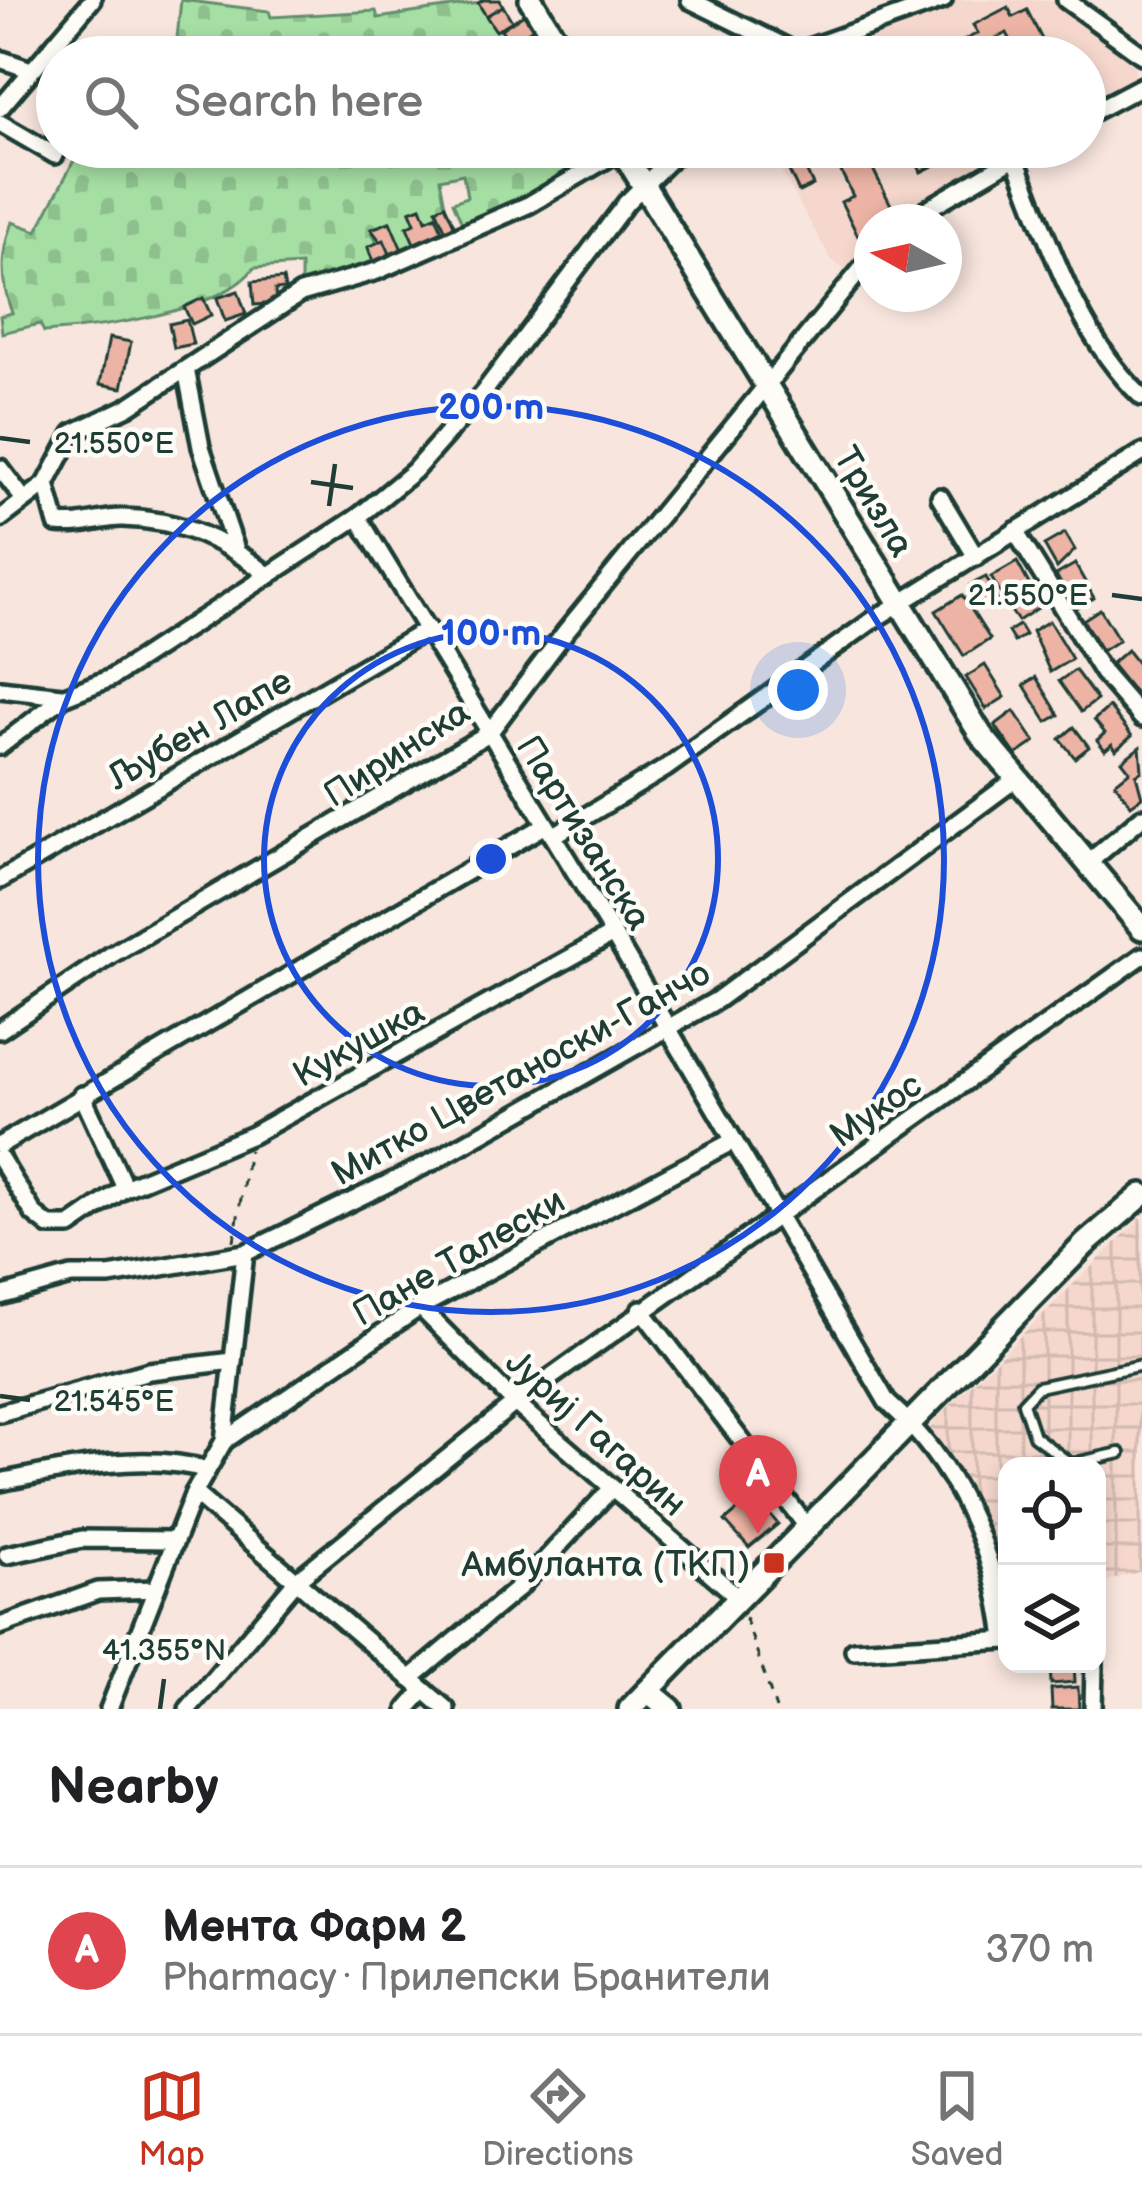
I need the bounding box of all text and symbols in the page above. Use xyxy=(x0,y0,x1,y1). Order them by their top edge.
search box xyxy=(36,36,1106,168)
icon: search xyxy=(78,69,144,135)
text: Search here xyxy=(174,75,423,130)
north arrow xyxy=(854,204,962,312)
text: 200 m xyxy=(438,387,544,430)
text: 21.550°E xyxy=(54,426,174,462)
street label: Тризла xyxy=(823,440,922,565)
text: 21.550°E xyxy=(968,578,1088,614)
text: 100 m xyxy=(441,613,541,656)
street label: Љубен Лапе xyxy=(100,660,300,801)
your location xyxy=(768,660,828,720)
street label: Пиринска xyxy=(316,691,478,817)
street label: Партизанска xyxy=(506,728,660,938)
centre of rings xyxy=(470,838,512,880)
street label: Митко Цветаноски-Ганчо xyxy=(325,952,718,1196)
street label: Кукушка xyxy=(286,991,432,1098)
street label: Мукос xyxy=(822,1064,931,1158)
street label: Пане Талески xyxy=(345,1180,573,1336)
street label: Јуриј Гагарин xyxy=(496,1341,695,1526)
text: 21.545°E xyxy=(54,1384,174,1420)
pin: A xyxy=(719,1435,797,1534)
map controls xyxy=(998,1457,1106,1673)
button: locate xyxy=(998,1457,1106,1565)
place label: Амбуланта (ТКП) xyxy=(461,1544,750,1587)
marker: Амбуланта (ТКП) xyxy=(761,1550,787,1576)
button: layers xyxy=(998,1565,1106,1673)
text: 41.355°N xyxy=(102,1633,226,1669)
text: Nearby xyxy=(48,1757,219,1818)
text: Мента Фарм 2 xyxy=(162,1900,466,1955)
text: A xyxy=(75,1927,99,1974)
text: 370 m xyxy=(985,1927,1094,1974)
text: Pharmacy · Прилепски Бранители xyxy=(162,1955,771,2002)
tab: Map xyxy=(139,2063,205,2175)
tab: Directions xyxy=(482,2063,634,2175)
tab: Saved xyxy=(911,2063,1003,2175)

